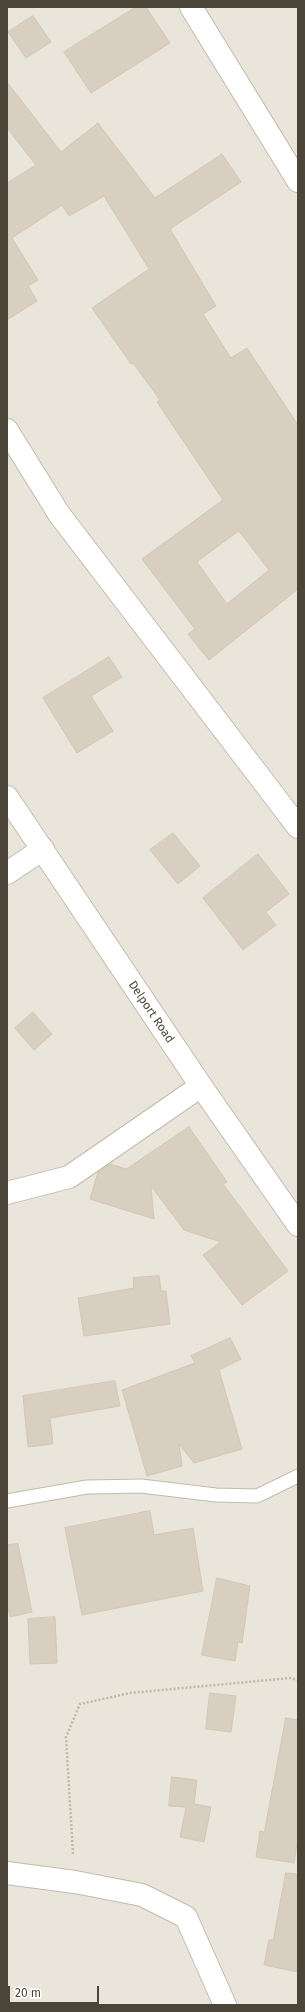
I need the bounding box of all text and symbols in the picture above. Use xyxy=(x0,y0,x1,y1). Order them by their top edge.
street label: Delport Road xyxy=(125,978,177,1046)
scale bar xyxy=(10,1978,101,2004)
text: 20 m xyxy=(15,1986,41,2000)

